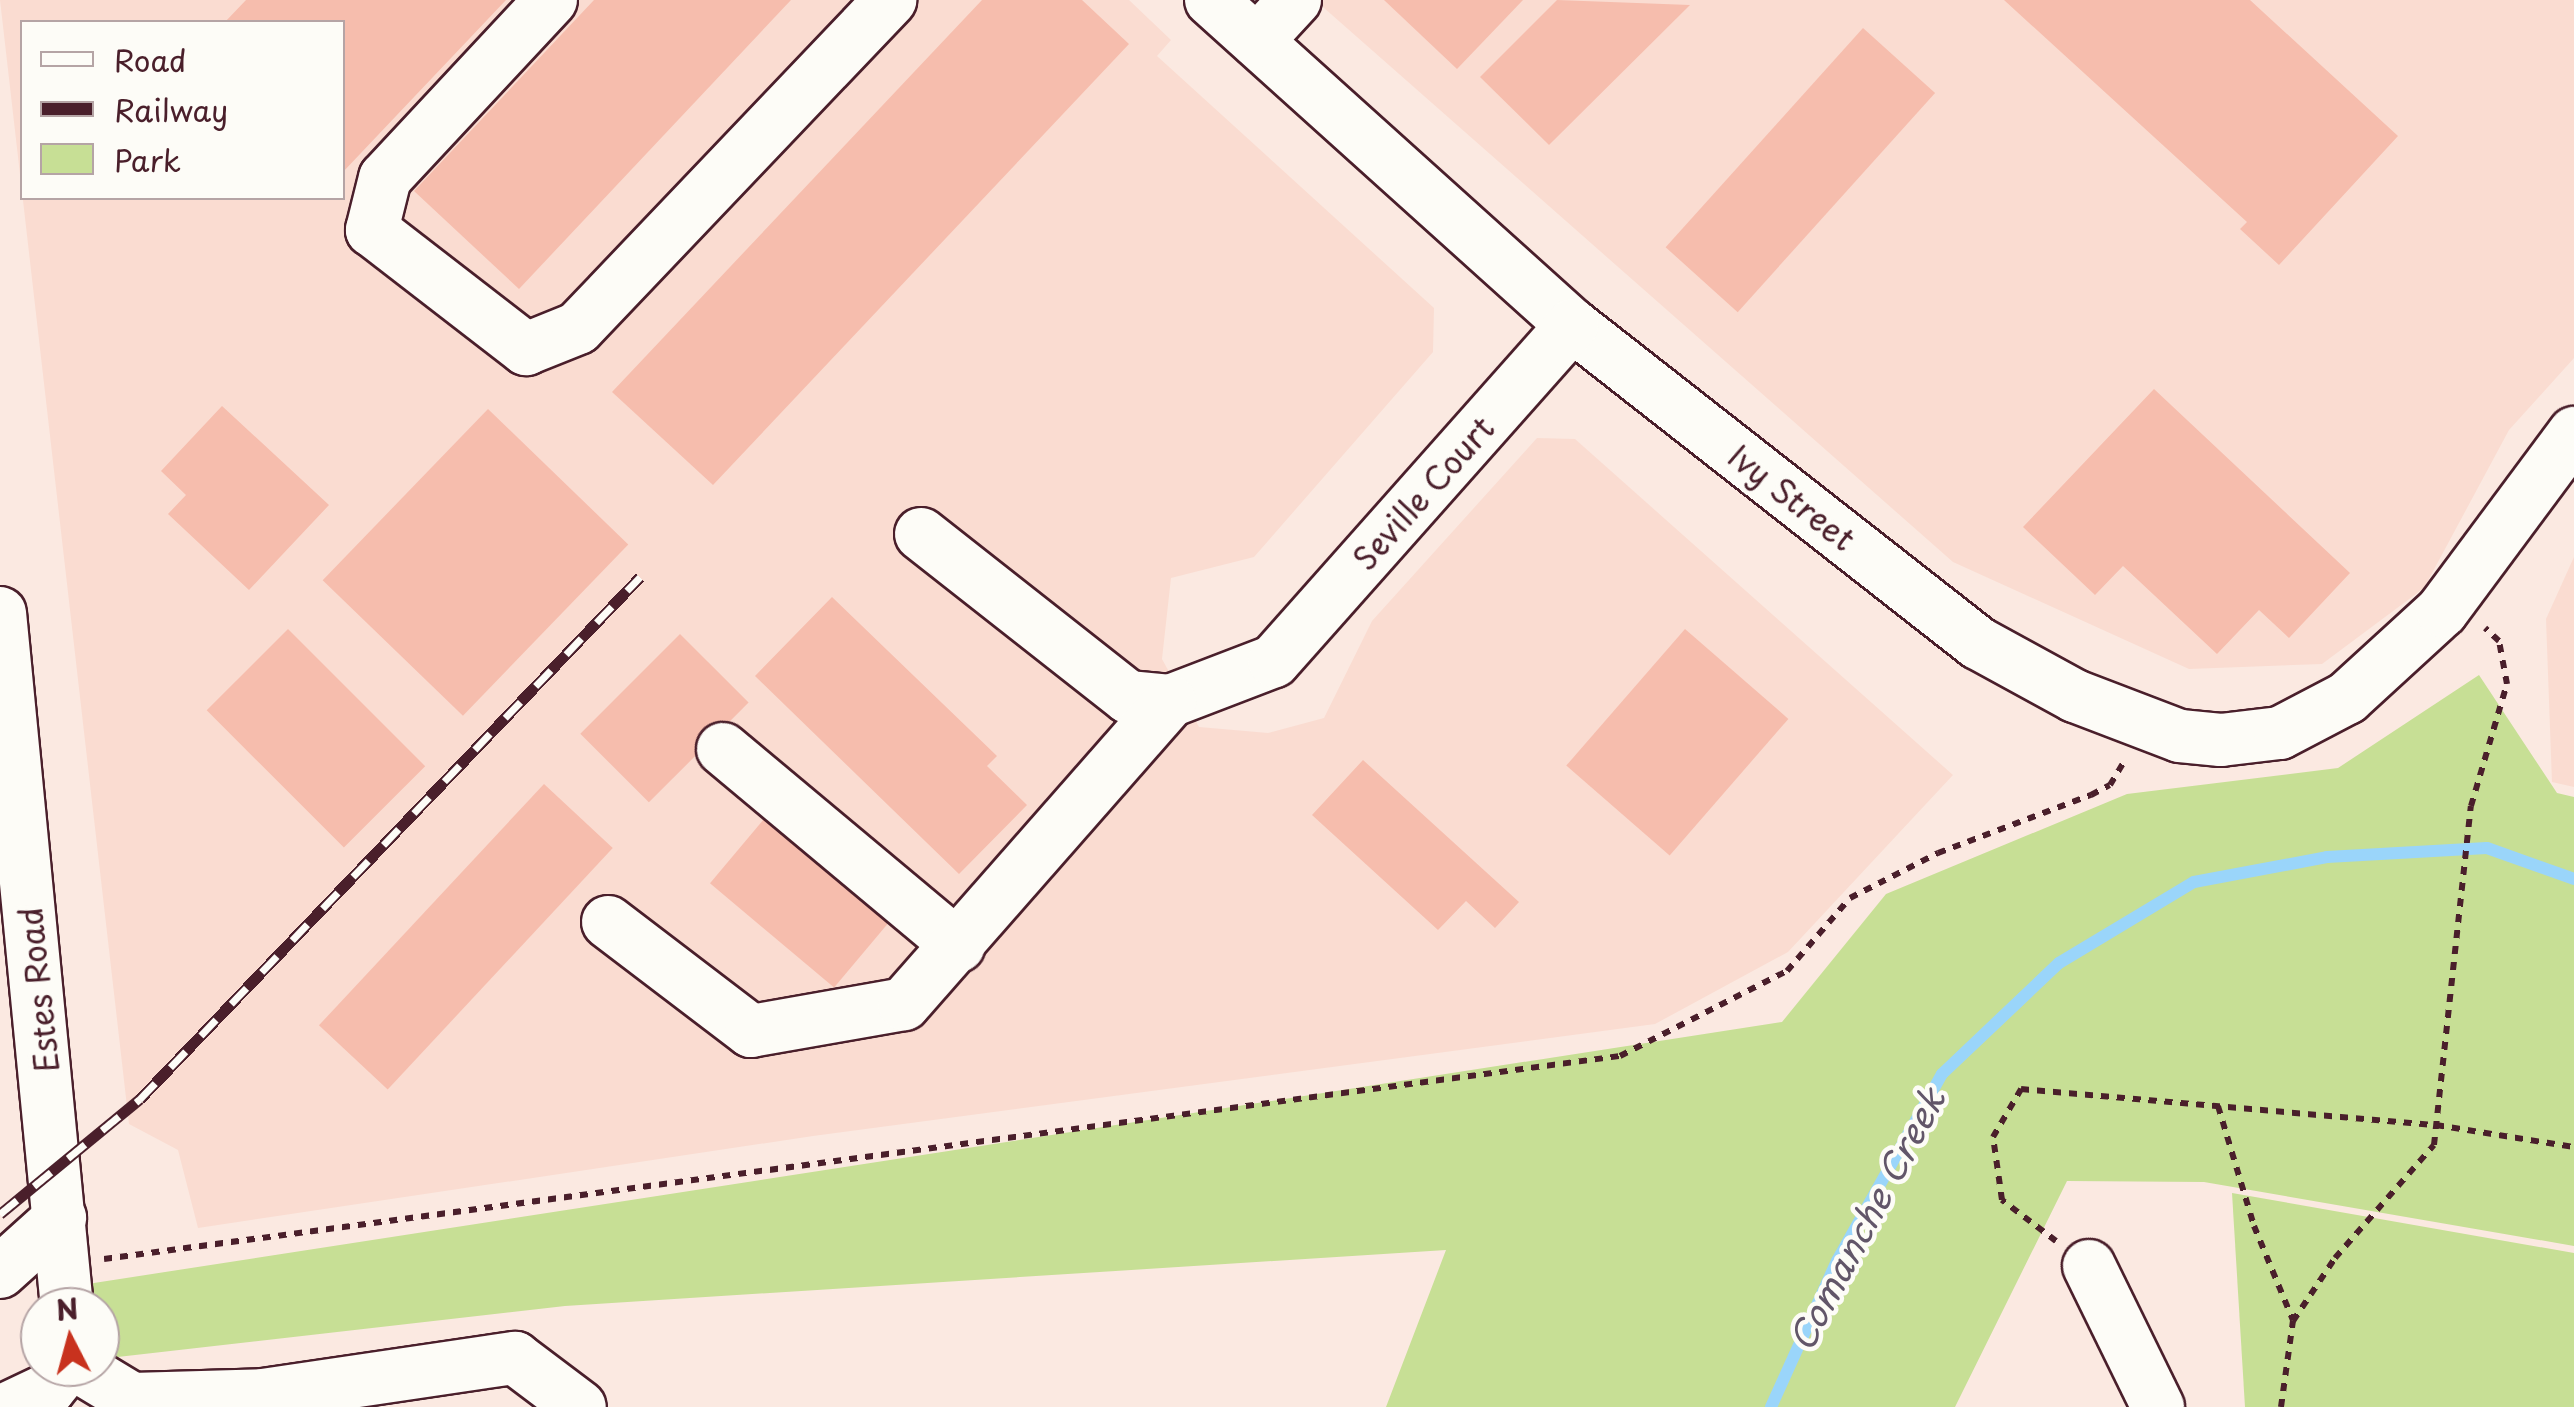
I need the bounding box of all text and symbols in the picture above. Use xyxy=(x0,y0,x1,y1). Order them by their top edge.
legend xyxy=(20,20,345,200)
text: Road xyxy=(114,37,187,82)
text: Railway xyxy=(114,87,228,132)
text: Park xyxy=(114,137,181,182)
street label: Seville Court xyxy=(1344,408,1502,578)
street label: Ivy Street xyxy=(1721,436,1863,558)
street label: Estes Road xyxy=(10,905,66,1075)
water label: Comanche Creek xyxy=(1779,1081,1953,1357)
text: N xyxy=(54,1286,80,1331)
north arrow xyxy=(20,1287,120,1387)

